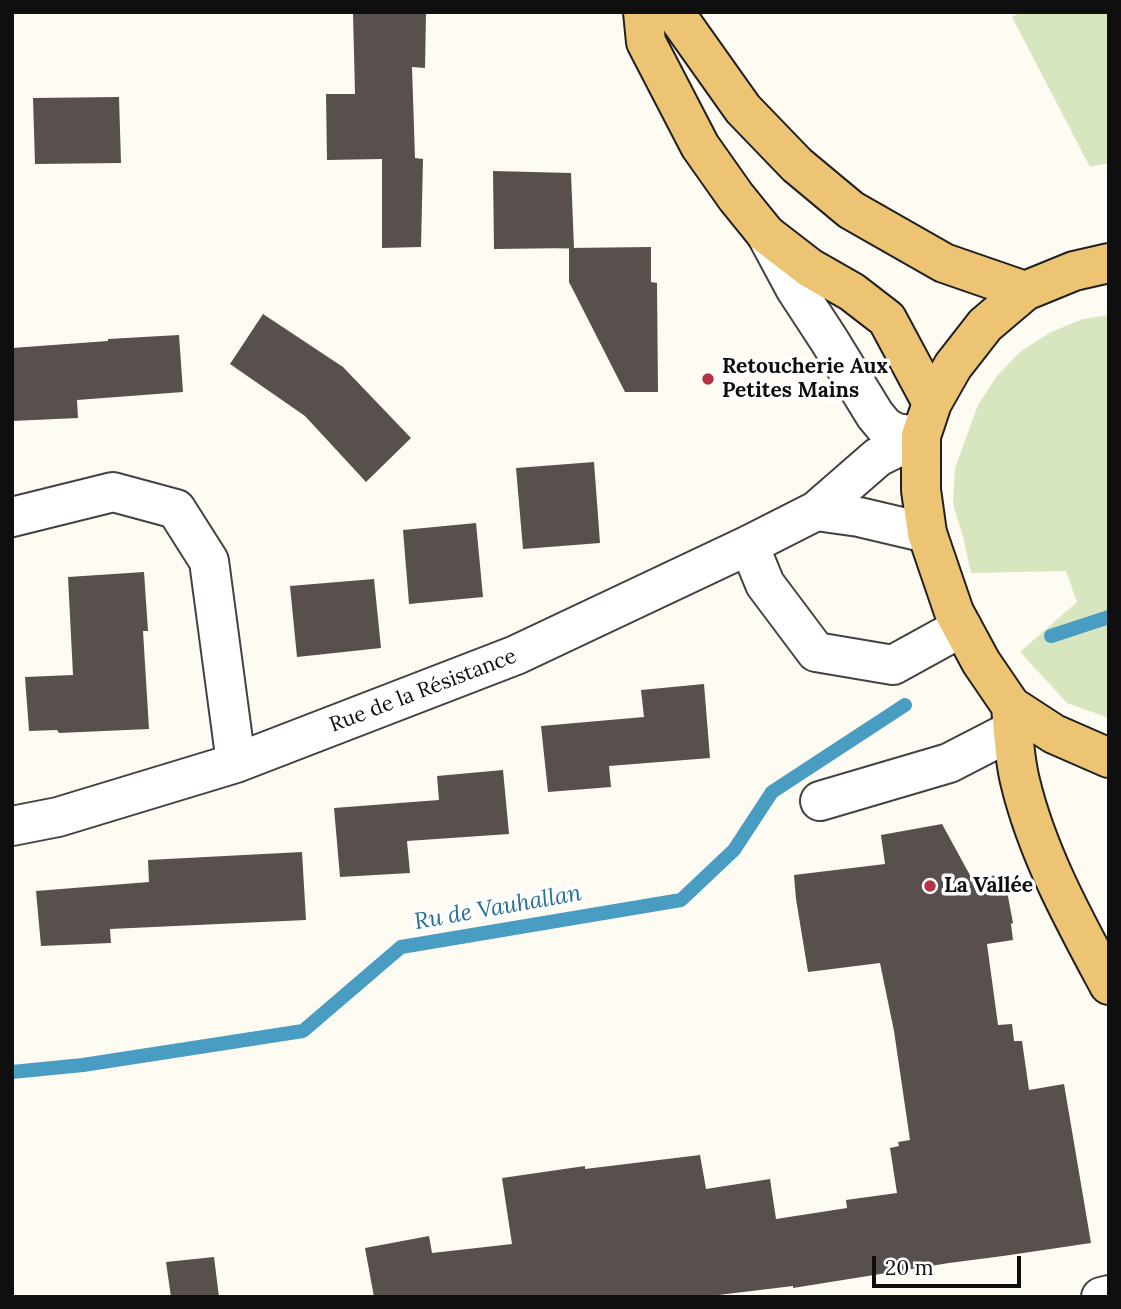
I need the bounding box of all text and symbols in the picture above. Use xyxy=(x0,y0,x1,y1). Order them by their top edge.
place label: Retoucherie Aux Petites Mains xyxy=(722,354,888,404)
marker: Retoucherie Aux Petites Mains xyxy=(700,371,716,387)
street label: Rue de la Résistance xyxy=(326,644,520,738)
place label: La Vallée xyxy=(944,873,1033,899)
marker: La Vallée xyxy=(922,878,938,894)
water label: Ru de Vauhallan xyxy=(412,880,584,936)
scale bar xyxy=(876,1242,1025,1286)
text: 20 m xyxy=(885,1254,934,1281)

